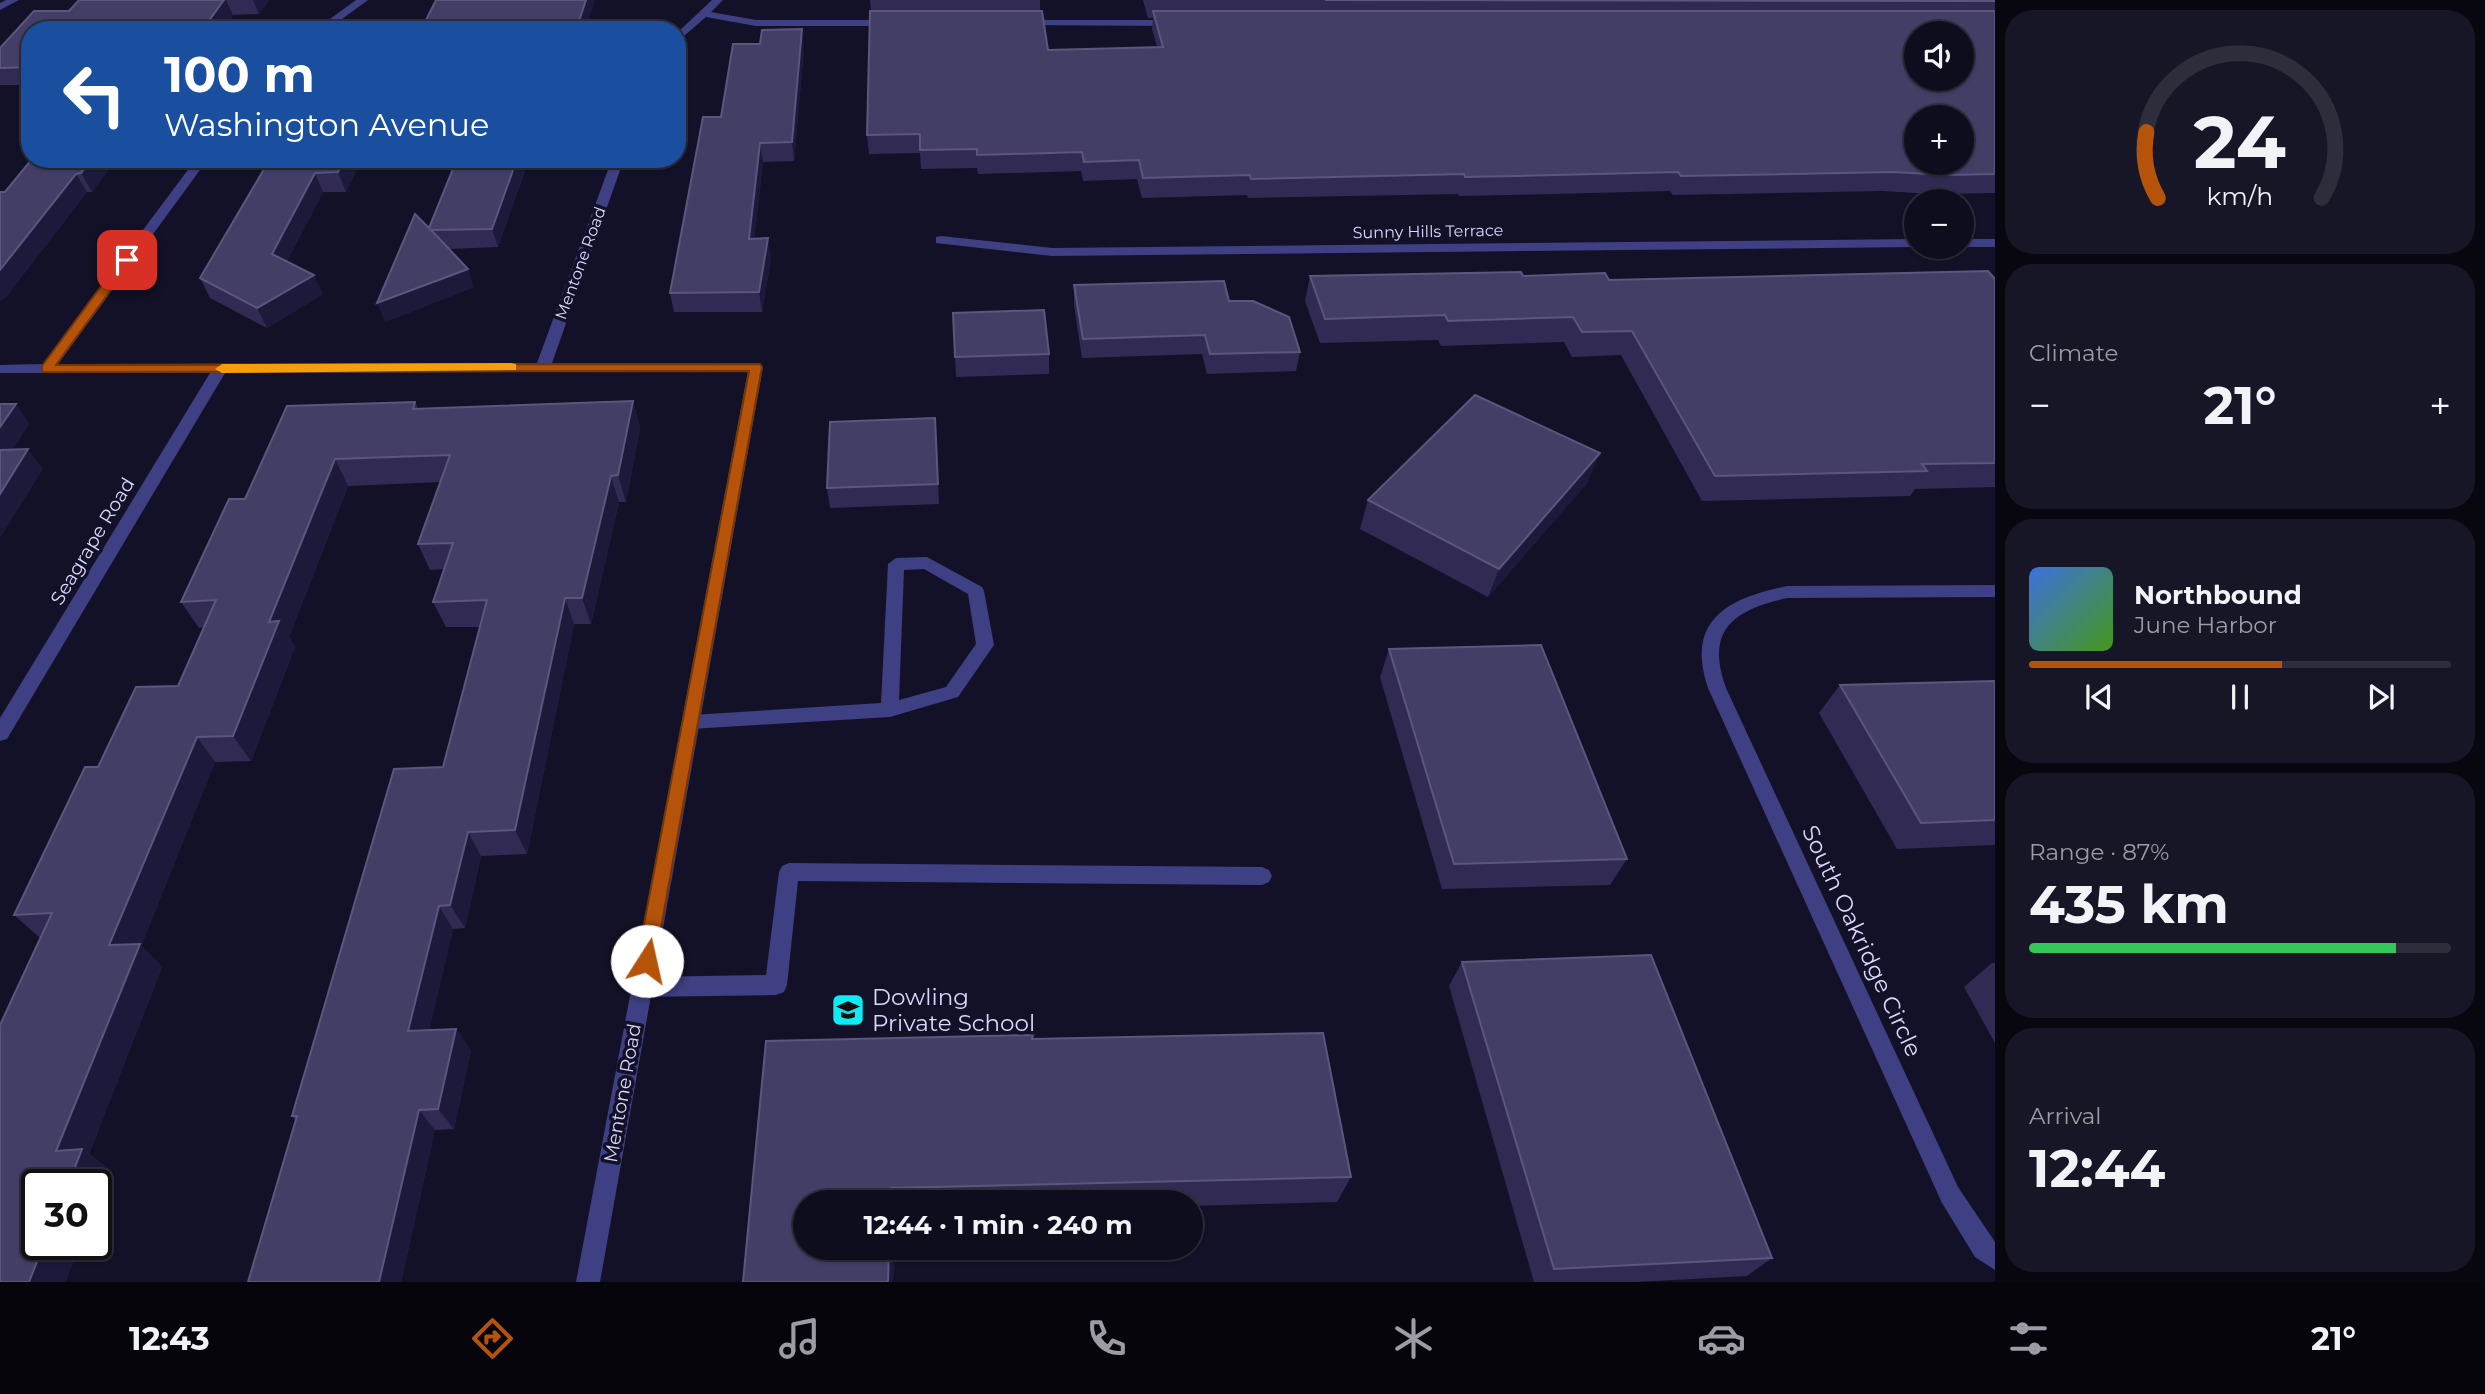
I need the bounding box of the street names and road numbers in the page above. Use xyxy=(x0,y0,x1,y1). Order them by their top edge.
street label: Mentone Road xyxy=(551,204,610,322)
street label: Sunny Hills Terrace xyxy=(1353,221,1504,242)
street label: Seagrape Road xyxy=(45,474,139,609)
street label: South Oakridge Circle xyxy=(1796,821,1928,1061)
street label: Mentone Road xyxy=(599,1022,646,1164)

